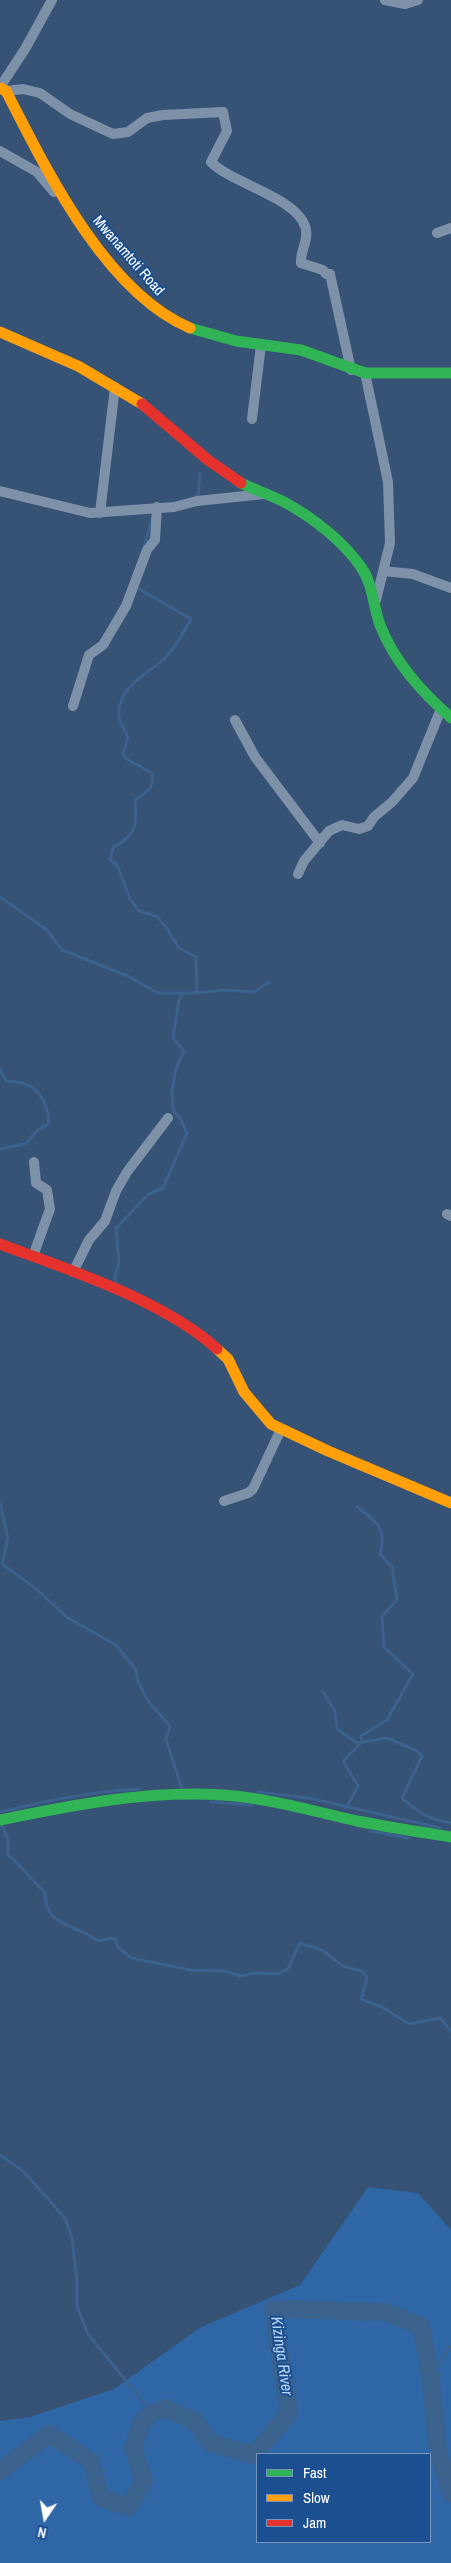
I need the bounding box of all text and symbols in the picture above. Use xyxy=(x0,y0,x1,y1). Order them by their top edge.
street label: Mwanamtoti Road xyxy=(88,212,168,300)
water label: Kizinga River xyxy=(266,2315,296,2397)
legend xyxy=(256,2453,431,2543)
text: Fast xyxy=(303,2462,326,2483)
text: Slow xyxy=(303,2487,330,2508)
north arrow xyxy=(20,2493,70,2543)
text: Jam xyxy=(303,2512,326,2533)
text: N xyxy=(36,2523,48,2542)

